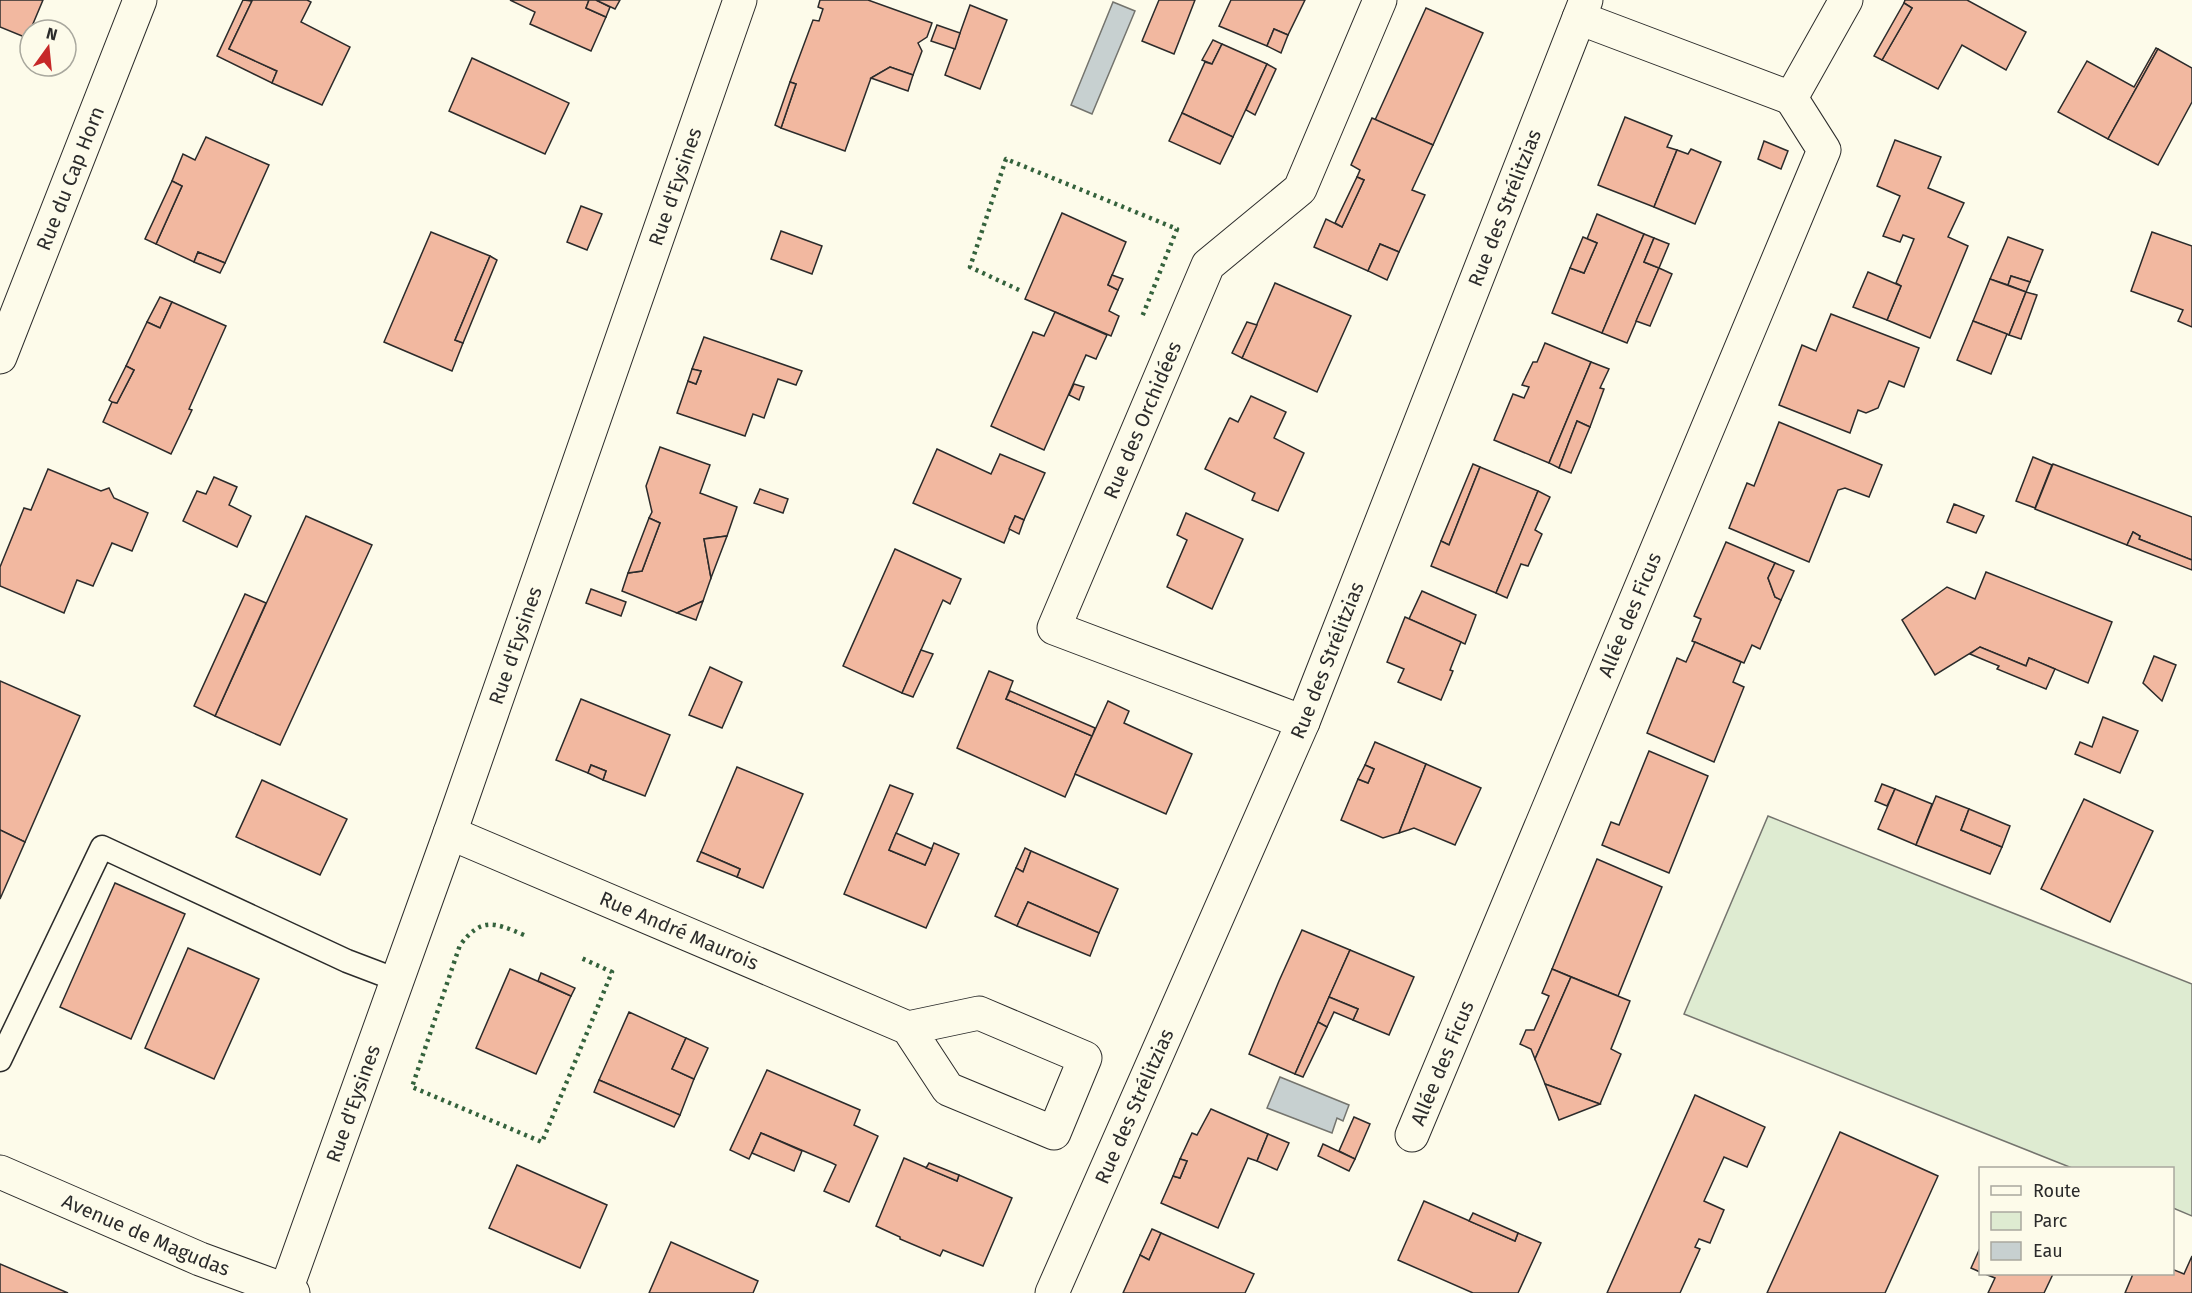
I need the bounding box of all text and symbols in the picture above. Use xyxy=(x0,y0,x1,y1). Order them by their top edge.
north arrow xyxy=(18,18,78,78)
text: N xyxy=(44,23,59,45)
street label: Rue du Cap Horn xyxy=(31,103,109,254)
street label: Rue d'Eysines xyxy=(643,124,707,249)
street label: Rue des Strélitzias xyxy=(1463,126,1546,290)
street label: Rue des Orchidées xyxy=(1098,338,1186,502)
street label: Allée des Ficus xyxy=(1593,549,1666,681)
street label: Rue des Strélitzias xyxy=(1285,578,1369,743)
street label: Rue d'Eysines xyxy=(484,583,547,708)
street label: Rue André Maurois xyxy=(596,886,762,975)
street label: Allée des Ficus xyxy=(1405,997,1479,1129)
street label: Rue des Strélitzias xyxy=(1090,1025,1179,1187)
street label: Rue d'Eysines xyxy=(321,1042,385,1166)
legend xyxy=(1979,1167,2174,1275)
text: Route xyxy=(2033,1180,2081,1202)
street label: Avenue de Magudas xyxy=(58,1189,233,1281)
text: Parc xyxy=(2033,1210,2068,1232)
text: Eau xyxy=(2033,1240,2063,1262)

